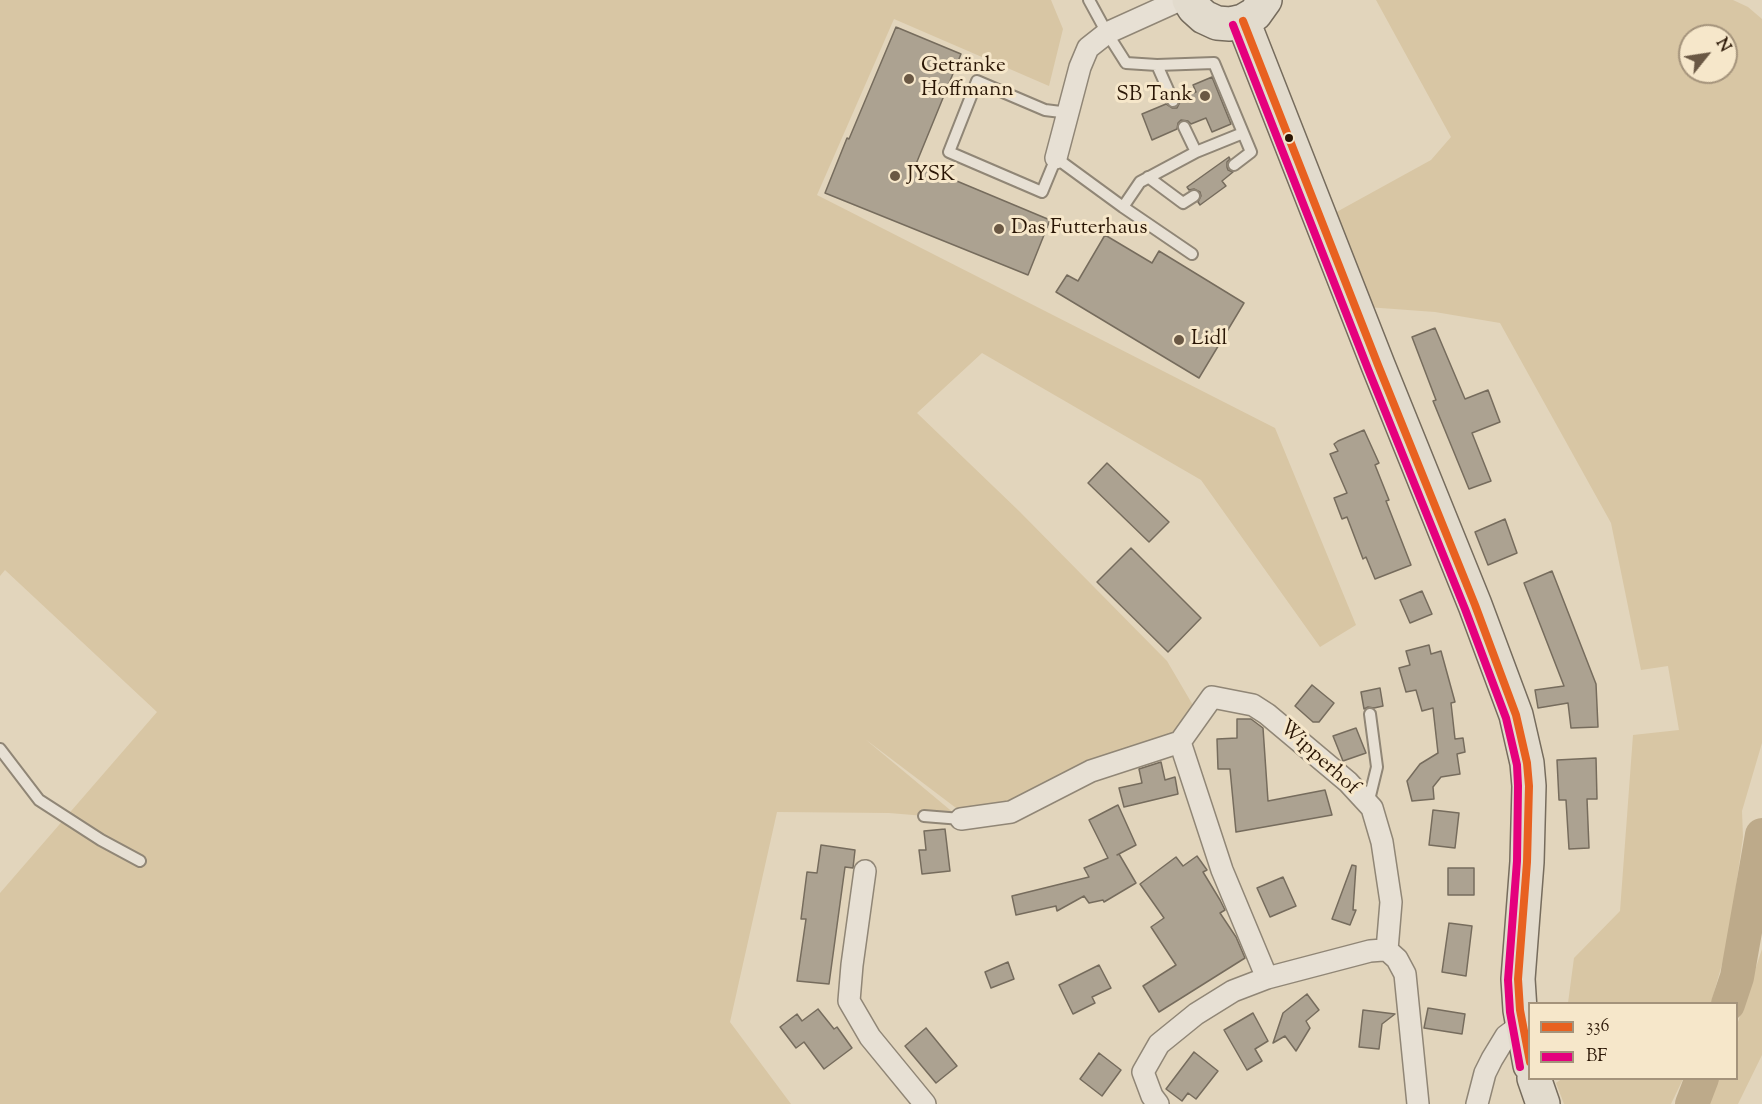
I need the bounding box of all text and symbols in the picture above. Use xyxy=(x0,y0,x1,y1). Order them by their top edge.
north arrow xyxy=(1678,24,1738,84)
text: N xyxy=(1709,34,1735,57)
place label: Getränke Hoffmann xyxy=(921,54,1014,104)
marker: Getränke Hoffmann xyxy=(902,72,916,86)
place label: SB Tank xyxy=(1116,83,1193,109)
marker: SB Tank xyxy=(1198,89,1212,103)
unlabelled marker xyxy=(1283,132,1295,144)
place label: JYSK xyxy=(907,163,955,189)
marker: JYSK xyxy=(888,169,902,183)
place label: Das Futterhaus xyxy=(1011,216,1147,242)
marker: Das Futterhaus xyxy=(992,222,1006,236)
place label: Lidl xyxy=(1191,327,1227,353)
marker: Lidl xyxy=(1172,333,1186,347)
street label: Wipperhof xyxy=(1273,716,1363,802)
legend xyxy=(1528,1002,1738,1080)
text: 336 xyxy=(1586,1014,1609,1040)
text: BF xyxy=(1586,1044,1607,1070)

